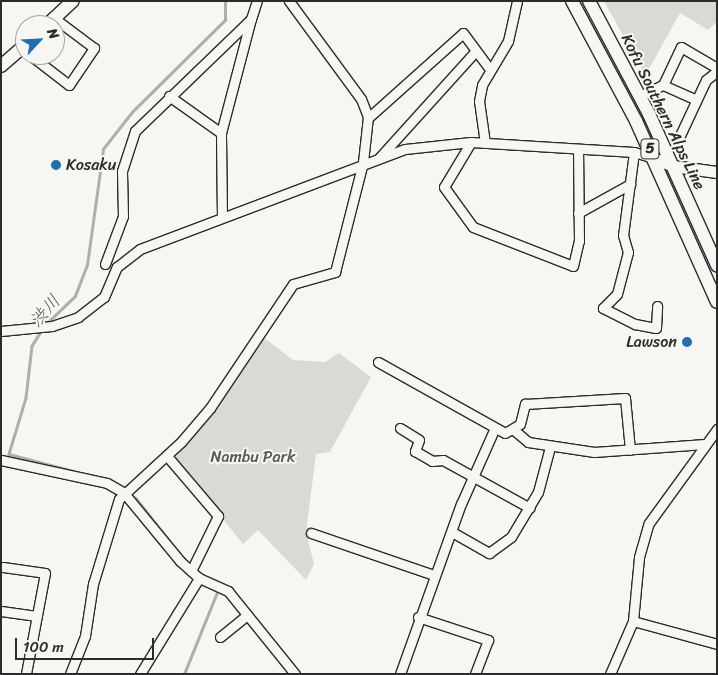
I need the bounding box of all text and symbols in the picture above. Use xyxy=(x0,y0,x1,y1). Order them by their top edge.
north arrow xyxy=(15,15,65,65)
text: N xyxy=(40,24,67,44)
street label: Kofu Southern Alps Line xyxy=(617,32,709,192)
road number: 5 xyxy=(640,136,660,162)
place label: Kosaku xyxy=(66,155,116,175)
marker: Kosaku xyxy=(50,159,62,171)
water label: 渋川 xyxy=(25,290,65,332)
place label: Lawson xyxy=(626,332,677,352)
marker: Lawson xyxy=(681,336,693,348)
park label: Nambu Park xyxy=(210,447,296,467)
scale bar xyxy=(18,628,156,660)
text: 100 m xyxy=(23,634,64,660)

